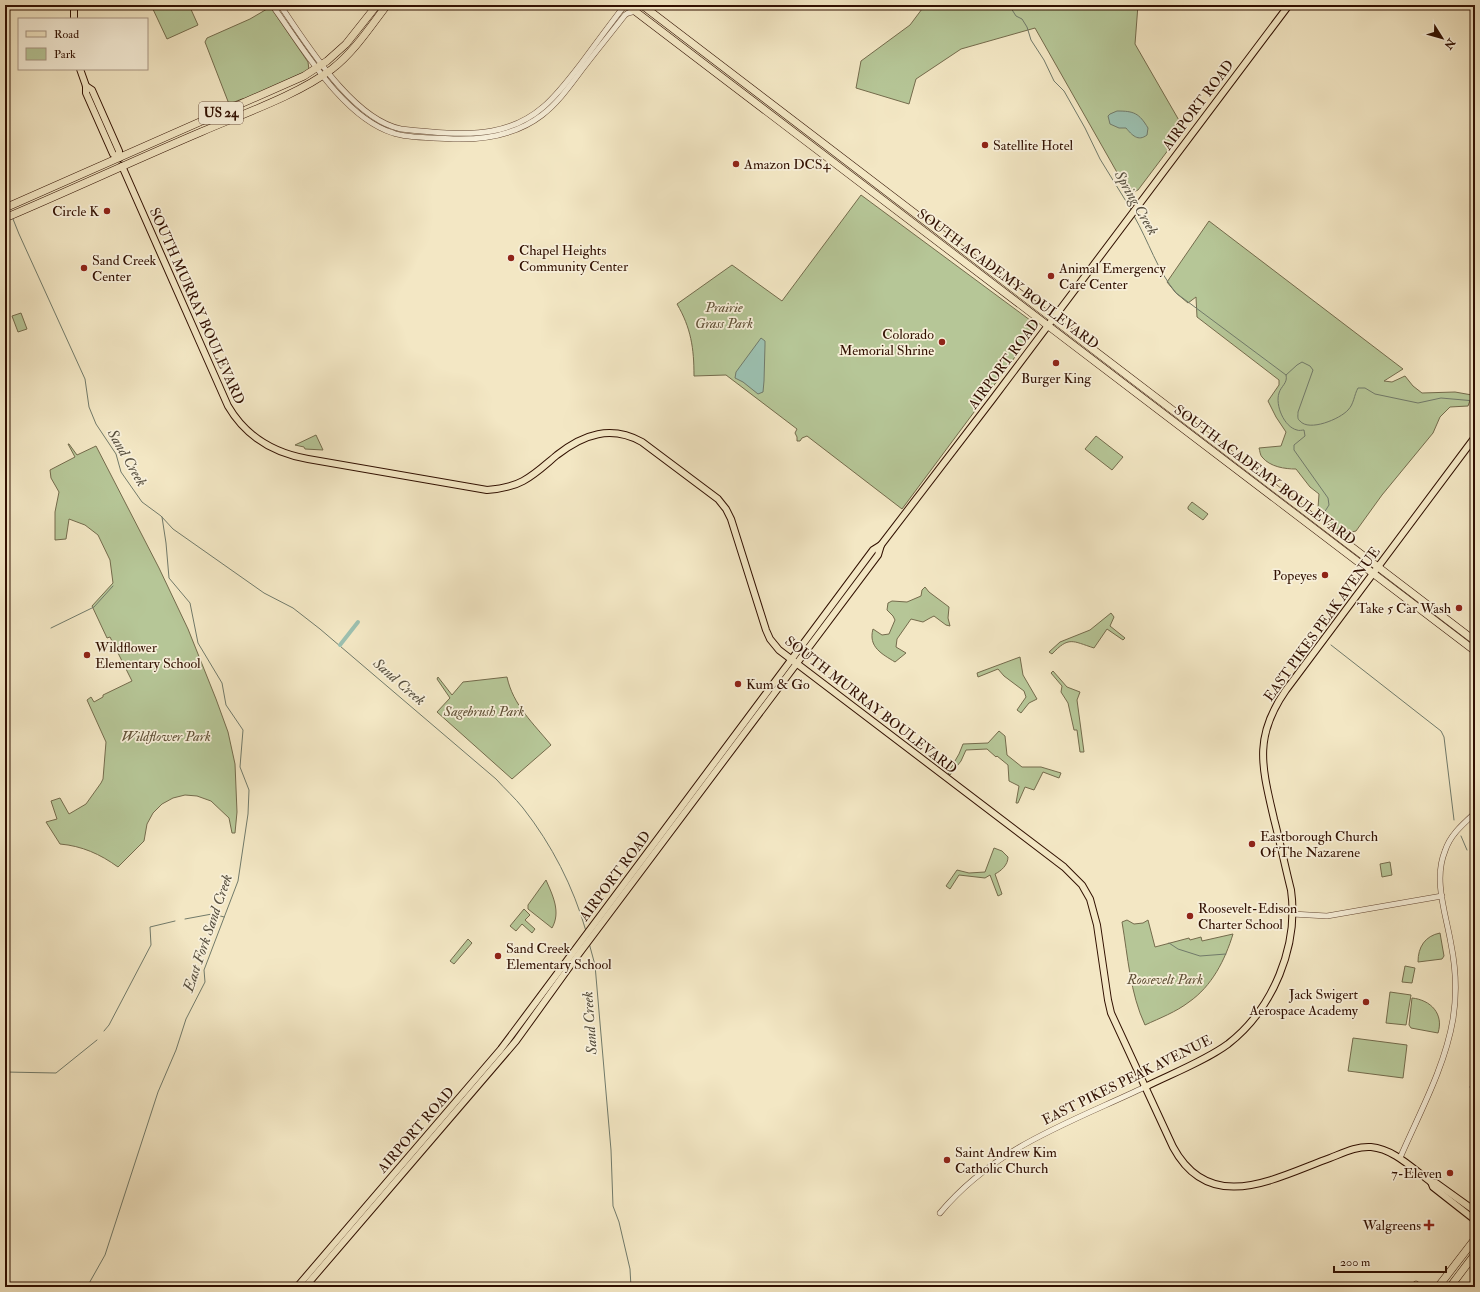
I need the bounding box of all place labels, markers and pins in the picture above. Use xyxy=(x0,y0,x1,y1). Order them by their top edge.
place label: Satellite Hotel xyxy=(993,137,1074,154)
marker: Satellite Hotel xyxy=(980,140,990,150)
place label: Amazon DCS4 xyxy=(743,156,832,173)
marker: Amazon DCS4 xyxy=(731,159,741,169)
place label: Circle K xyxy=(52,203,99,220)
marker: Circle K xyxy=(102,206,112,216)
place label: Chapel Heights Community Center xyxy=(519,242,629,276)
place label: Sand Creek Center xyxy=(92,252,157,285)
marker: Chapel Heights Community Center xyxy=(506,253,516,263)
place label: Animal Emergency Care Center xyxy=(1058,260,1166,293)
marker: Sand Creek Center xyxy=(79,263,89,273)
marker: Animal Emergency Care Center xyxy=(1046,271,1056,281)
place label: Colorado Memorial Shrine xyxy=(839,326,934,359)
marker: Colorado Memorial Shrine xyxy=(937,337,947,347)
marker: Burger King xyxy=(1051,358,1061,368)
place label: Burger King xyxy=(1021,370,1092,387)
place label: Popeyes xyxy=(1273,567,1317,585)
marker: Popeyes xyxy=(1320,570,1330,580)
place label: Take 5 Car Wash xyxy=(1357,600,1452,617)
marker: Take 5 Car Wash xyxy=(1454,603,1464,613)
place label: Wildflower Elementary School xyxy=(94,639,201,673)
marker: Wildflower Elementary School xyxy=(82,650,92,660)
place label: Kum & Go xyxy=(746,676,810,693)
marker: Kum & Go xyxy=(733,679,743,689)
place label: Eastborough Church Of The Nazarene xyxy=(1260,828,1379,861)
marker: Eastborough Church Of The Nazarene xyxy=(1247,839,1257,849)
place label: Roosevelt-Edison Charter School xyxy=(1198,900,1297,933)
marker: Roosevelt-Edison Charter School xyxy=(1185,911,1195,921)
place label: Sand Creek Elementary School xyxy=(506,940,612,974)
marker: Sand Creek Elementary School xyxy=(493,951,503,961)
place label: Jack Swigert Aerospace Academy xyxy=(1248,986,1359,1020)
marker: Jack Swigert Aerospace Academy xyxy=(1361,997,1371,1007)
place label: Saint Andrew Kim Catholic Church xyxy=(955,1144,1057,1177)
marker: Saint Andrew Kim Catholic Church xyxy=(942,1155,952,1165)
place label: 7-Eleven xyxy=(1391,1165,1442,1182)
marker: 7-Eleven xyxy=(1445,1168,1455,1178)
place label: Walgreens xyxy=(1362,1217,1421,1234)
marker: Walgreens xyxy=(1424,1220,1434,1230)

